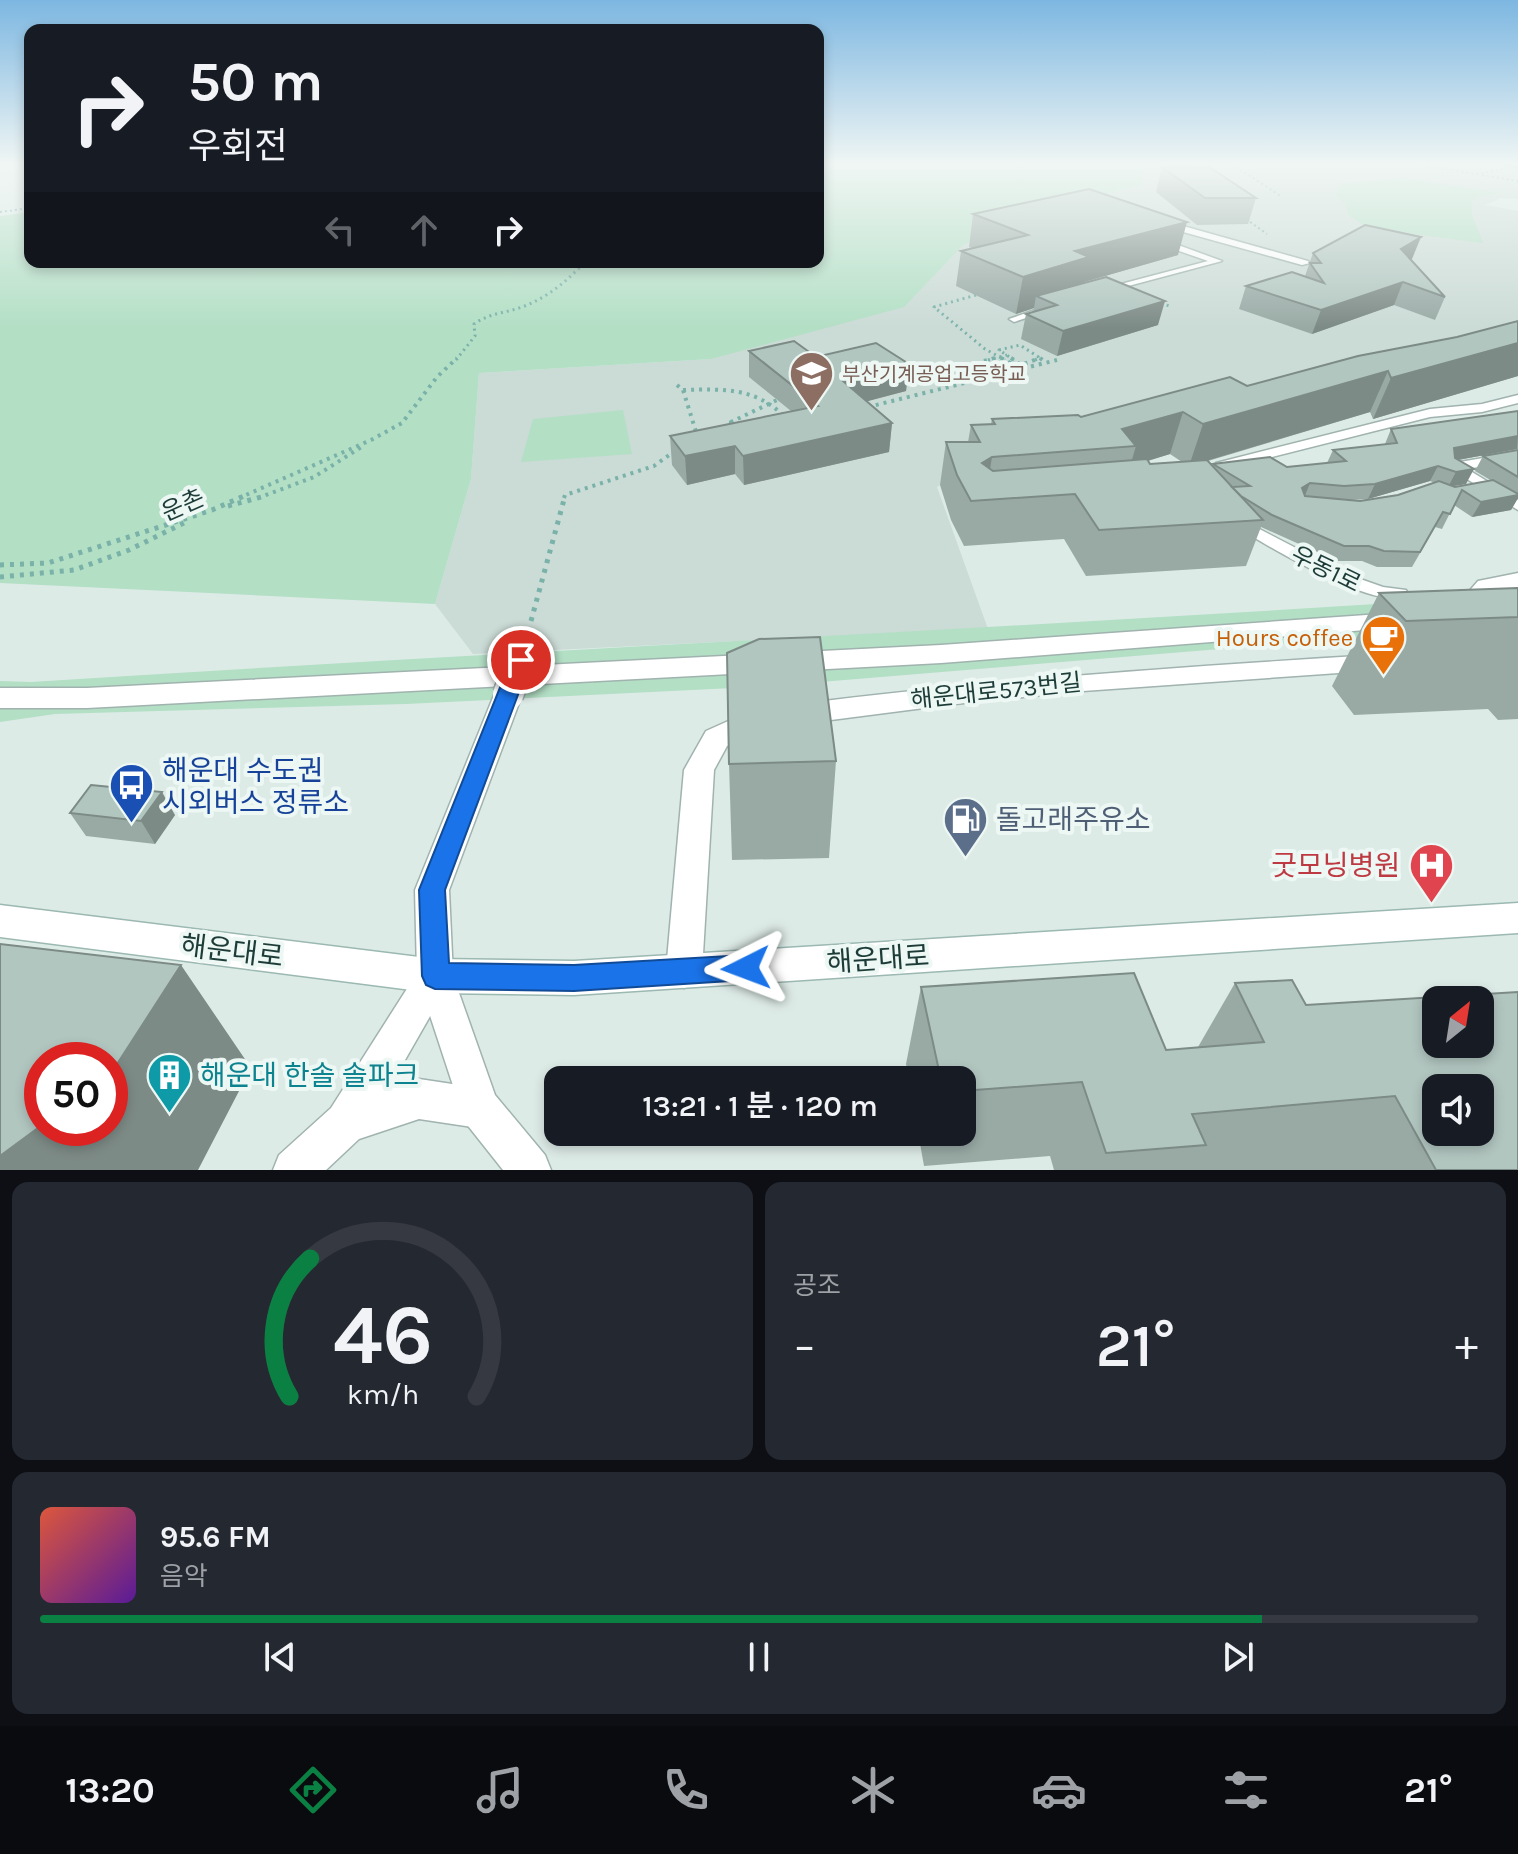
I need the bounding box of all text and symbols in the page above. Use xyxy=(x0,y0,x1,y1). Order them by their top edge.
text: 50 m xyxy=(188,49,323,114)
icon: right xyxy=(56,56,160,160)
text: 우회전 xyxy=(188,125,287,167)
icon: left xyxy=(318,208,362,252)
icon: ahead xyxy=(402,208,446,252)
icon: right xyxy=(486,208,530,252)
school or university icon: 부산기계공업고등학교 xyxy=(787,350,835,413)
place label: 부산기계공업고등학교 xyxy=(842,363,1026,386)
street label: 운촌 xyxy=(157,483,209,527)
street label: 우동1로 xyxy=(1287,540,1365,598)
cafe icon: Hours coffee xyxy=(1360,614,1408,677)
place label: Hours coffee xyxy=(1216,624,1353,652)
pin xyxy=(487,626,555,694)
icon: arrive xyxy=(499,638,543,682)
street label: 해운대로573번길 xyxy=(909,668,1083,714)
place label: 해운대 수도권 시외버스 정류소 xyxy=(162,754,349,819)
bus stop icon: 해운대 수도권 시외버스 정류소 xyxy=(107,762,155,825)
fuel station icon: 돌고래주유소 xyxy=(941,795,989,858)
place label: 돌고래주유소 xyxy=(996,803,1151,836)
hospital icon: 굿모닝병원 xyxy=(1407,841,1455,904)
place label: 굿모닝병원 xyxy=(1271,849,1400,882)
position arrow xyxy=(704,926,788,1010)
street label: 해운대로 xyxy=(179,928,285,974)
street label: 해운대로 xyxy=(825,939,931,979)
north arrow xyxy=(1422,986,1494,1058)
map controls xyxy=(1422,986,1494,1146)
speed limit sign: 50 xyxy=(24,1042,128,1146)
building icon: 해운대 한솔 솔파크 xyxy=(145,1051,193,1114)
place label: 해운대 한솔 솔파크 xyxy=(200,1059,419,1092)
button: sound xyxy=(1422,1074,1494,1146)
text: 13:21 · 1 분 · 120 m xyxy=(642,1088,878,1124)
text: 공조 xyxy=(793,1270,841,1301)
text: 46 xyxy=(333,1287,433,1384)
text: 21° xyxy=(1096,1311,1175,1381)
text: − xyxy=(793,1320,816,1371)
text: + xyxy=(1455,1320,1478,1371)
text: km/h xyxy=(346,1378,419,1411)
text: 95.6 FM xyxy=(160,1519,271,1555)
text: 음악 xyxy=(160,1561,208,1592)
icon: previous xyxy=(258,1635,302,1679)
icon: pause xyxy=(737,1635,781,1679)
icon: next xyxy=(1216,1635,1260,1679)
icon: directions xyxy=(285,1762,341,1818)
icon: music xyxy=(472,1762,528,1818)
icon: phone xyxy=(658,1762,714,1818)
icon: climate xyxy=(845,1762,901,1818)
icon: car xyxy=(1031,1762,1087,1818)
icon: filters xyxy=(1218,1762,1274,1818)
text: 13:20 xyxy=(65,1769,155,1811)
text: 21° xyxy=(1404,1769,1453,1811)

